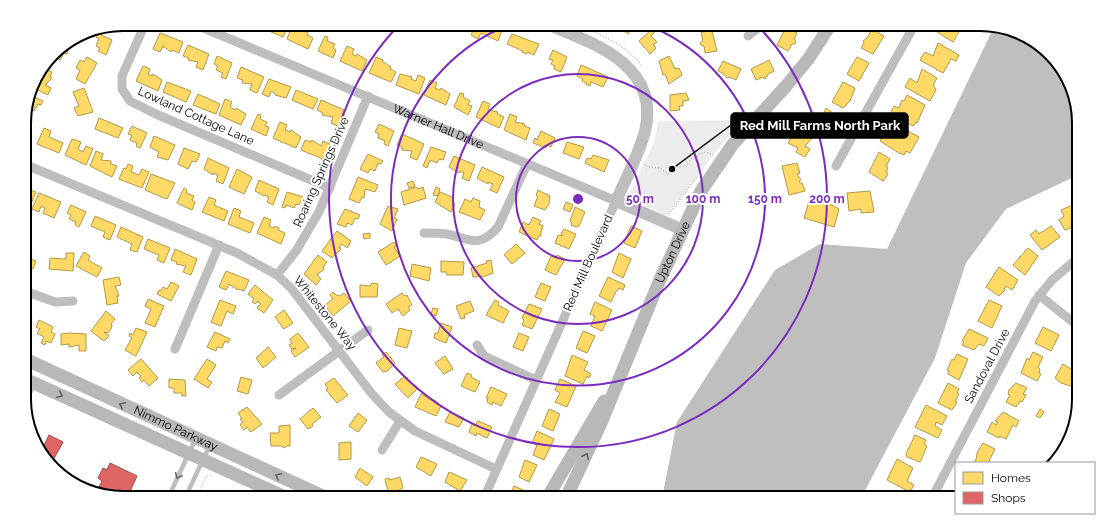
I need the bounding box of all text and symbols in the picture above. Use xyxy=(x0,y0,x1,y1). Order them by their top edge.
street label: Lowland Cottage Lane xyxy=(136,84,256,148)
street label: Warner Hall Drive xyxy=(391,101,486,152)
callout: Red Mill Farms North Park xyxy=(731,113,908,138)
street label: Roaring Springs Drive xyxy=(290,115,352,229)
text: Red Mill Farms North Park xyxy=(740,118,901,133)
centre of rings xyxy=(571,192,585,206)
text: 50 m xyxy=(626,192,654,206)
text: 100 m xyxy=(686,192,720,206)
text: 150 m xyxy=(748,192,782,206)
text: 200 m xyxy=(809,192,845,206)
street label: Red Mill Boulevard xyxy=(560,213,616,313)
street label: Upton Drive xyxy=(653,219,693,285)
street label: Whitestone Way xyxy=(291,273,360,353)
street label: Sandoval Drive xyxy=(961,326,1013,406)
one-way arrow xyxy=(56,390,64,398)
one-way arrow xyxy=(119,401,126,409)
street label: Nimmo Parkway xyxy=(131,403,221,454)
one-way arrow xyxy=(581,453,589,461)
legend xyxy=(955,462,1095,514)
text: Homes xyxy=(991,471,1031,485)
one-way arrow xyxy=(175,472,183,479)
one-way arrow xyxy=(275,473,283,481)
text: Shops xyxy=(991,491,1026,505)

